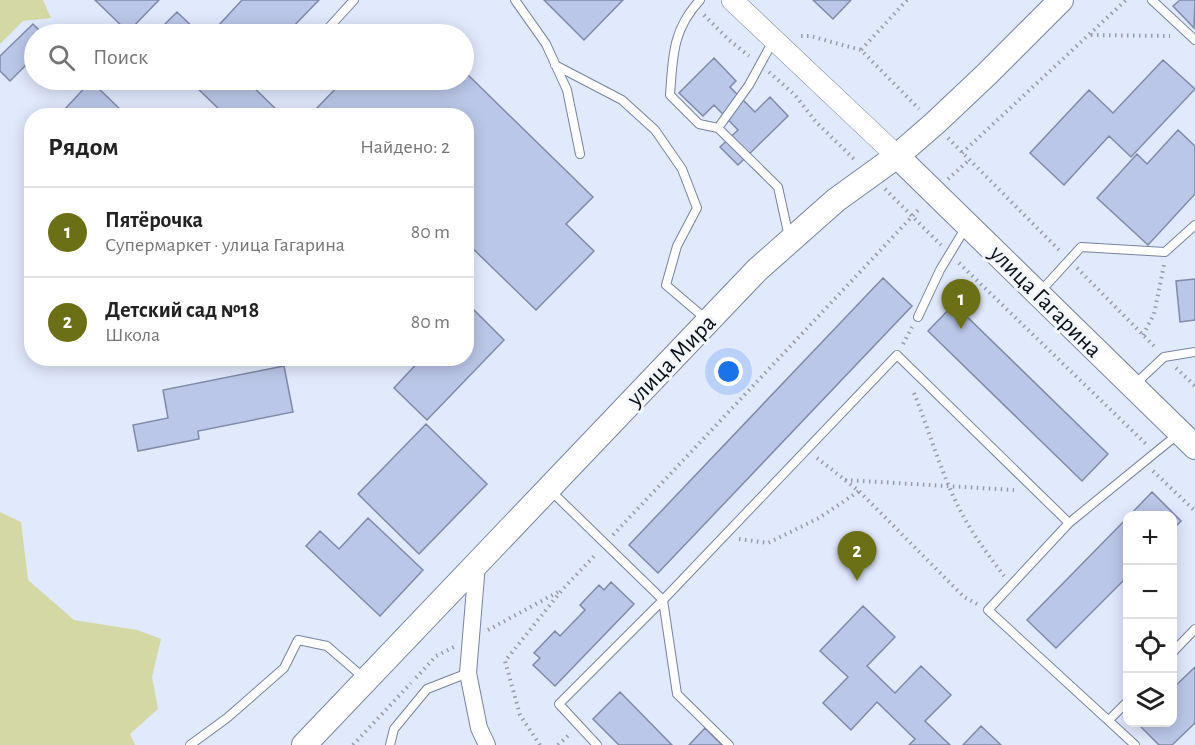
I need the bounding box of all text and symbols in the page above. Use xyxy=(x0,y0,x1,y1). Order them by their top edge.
search box xyxy=(24,24,474,90)
icon: search xyxy=(45,41,78,74)
text: Поиск xyxy=(93,46,148,68)
text: Рядом xyxy=(48,134,119,160)
text: Найдено: 2 xyxy=(360,137,450,157)
text: Пятёрочка xyxy=(105,209,203,231)
text: 1 xyxy=(64,222,71,242)
text: 80 m xyxy=(411,222,450,242)
text: Супермаркет · улица Гагарина xyxy=(105,235,345,255)
street label: улица Гагарина xyxy=(984,240,1106,362)
pin: 1 xyxy=(942,280,980,329)
text: Детский сад №18 xyxy=(105,299,259,321)
street label: улица Мира xyxy=(622,310,721,412)
text: 2 xyxy=(63,312,72,332)
text: 80 m xyxy=(411,312,450,332)
text: Школа xyxy=(105,325,160,345)
your location xyxy=(714,357,743,386)
map controls xyxy=(1123,511,1177,727)
button: + xyxy=(1123,511,1177,565)
pin: 2 xyxy=(838,532,876,581)
button: − xyxy=(1123,565,1177,619)
button: locate xyxy=(1123,619,1177,673)
button: layers xyxy=(1123,673,1177,727)

